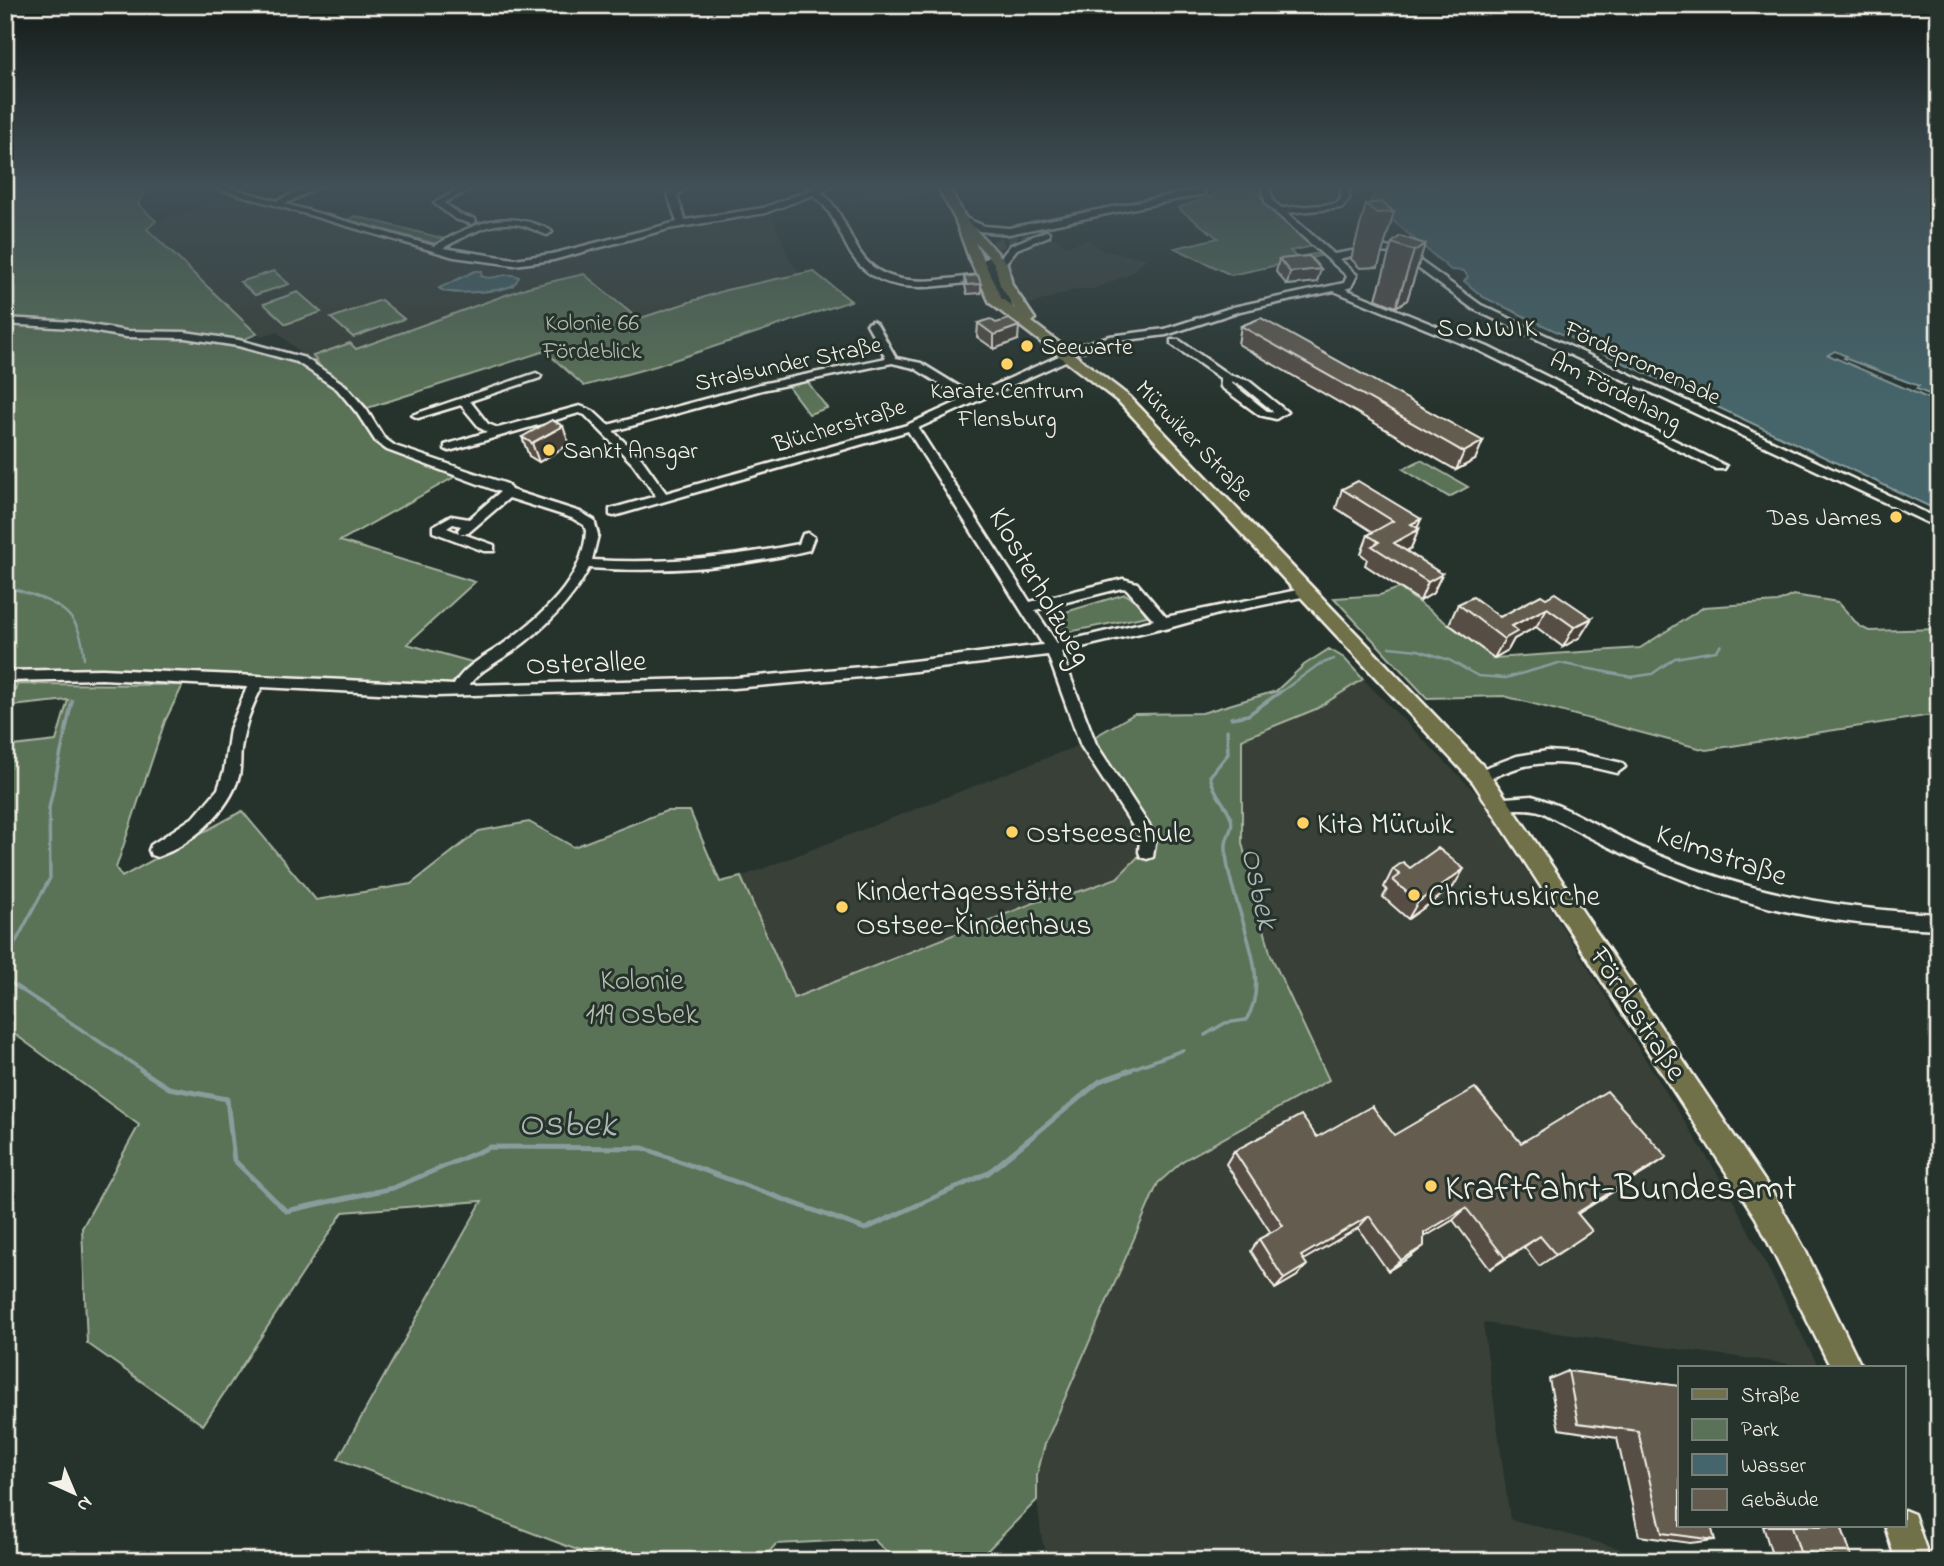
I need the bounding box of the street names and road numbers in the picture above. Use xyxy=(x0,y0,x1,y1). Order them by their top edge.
street label: Fördepromenade xyxy=(1557,312,1726,416)
street label: Stralsunder Straße xyxy=(692,328,886,402)
street label: Am Fördehang xyxy=(1543,344,1687,440)
street label: Mürwiker Straße xyxy=(1126,373,1261,511)
street label: Blücherstraße xyxy=(768,391,910,464)
street label: Klosterholzweg xyxy=(975,500,1102,675)
street label: Osterallee xyxy=(525,641,648,689)
street label: Kelmstraße xyxy=(1649,814,1793,900)
street label: Fördestraße xyxy=(1576,938,1697,1091)

